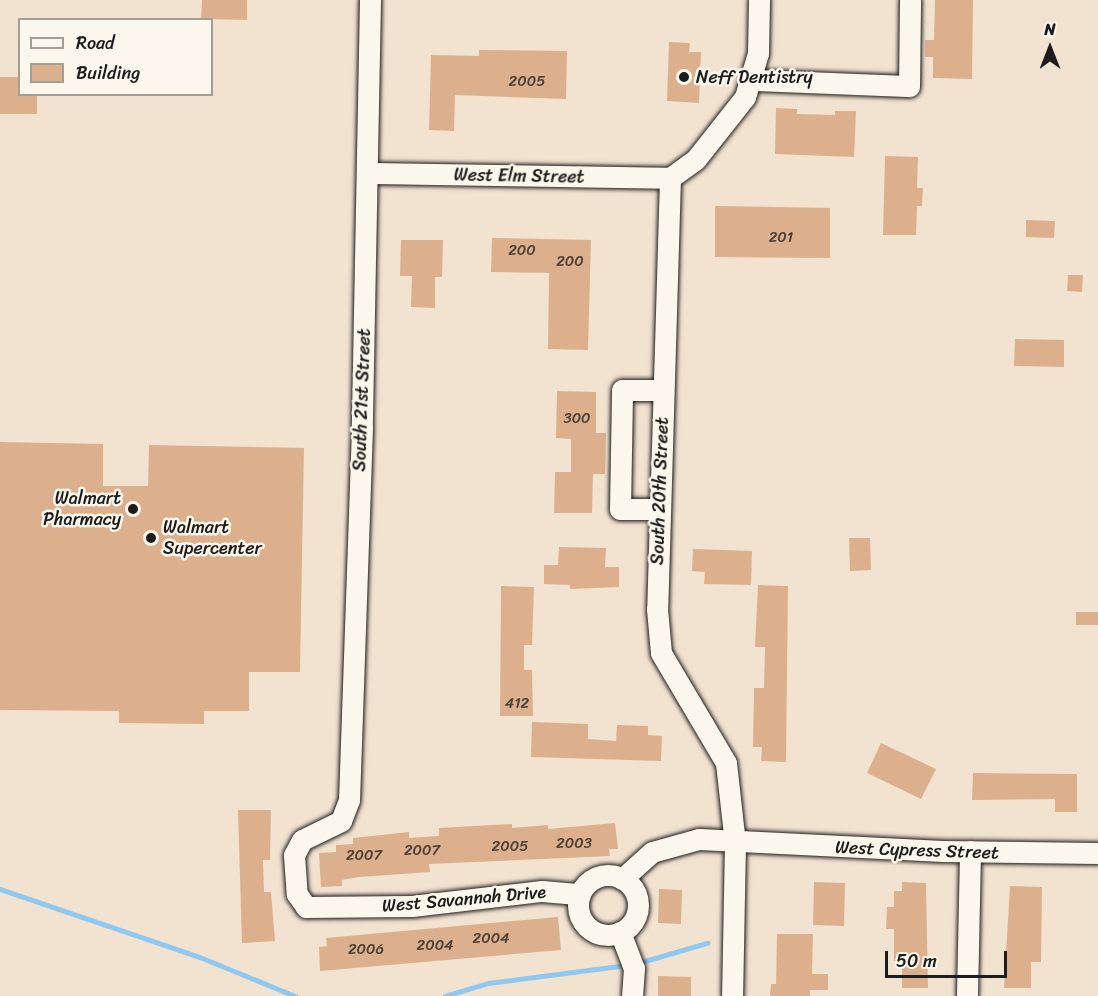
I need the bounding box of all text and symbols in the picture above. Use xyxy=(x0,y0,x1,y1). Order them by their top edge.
text: N xyxy=(1044,15,1056,44)
legend xyxy=(18,18,213,96)
north arrow xyxy=(1020,18,1080,78)
text: Road xyxy=(76,27,115,59)
text: Building xyxy=(76,57,140,89)
place label: Neff Dentistry xyxy=(696,66,813,88)
marker: Neff Dentistry xyxy=(677,70,691,84)
house number: 2005 xyxy=(509,73,545,91)
street label: West Elm Street xyxy=(454,164,584,188)
house number: 201 xyxy=(769,229,793,247)
house number: 200 xyxy=(508,242,536,260)
house number: 200 xyxy=(556,253,584,271)
street label: South 21st Street xyxy=(349,328,375,472)
house number: 300 xyxy=(563,410,591,428)
street label: South 20th Street xyxy=(647,417,673,565)
place label: Walmart Pharmacy xyxy=(43,488,121,530)
marker: Walmart Pharmacy xyxy=(126,502,140,516)
place label: Walmart Supercenter xyxy=(163,517,262,560)
marker: Walmart Supercenter xyxy=(144,531,158,545)
house number: 412 xyxy=(505,695,529,713)
house number: 2003 xyxy=(556,835,592,853)
street label: West Cypress Street xyxy=(835,836,999,864)
house number: 2005 xyxy=(492,838,528,856)
house number: 2007 xyxy=(404,842,440,860)
house number: 2007 xyxy=(346,847,382,865)
street label: West Savannah Drive xyxy=(381,881,547,917)
house number: 2004 xyxy=(473,930,509,948)
house number: 2004 xyxy=(417,937,453,955)
scale bar xyxy=(888,939,1010,977)
house number: 2006 xyxy=(348,941,384,959)
text: 50 m xyxy=(896,945,937,977)

